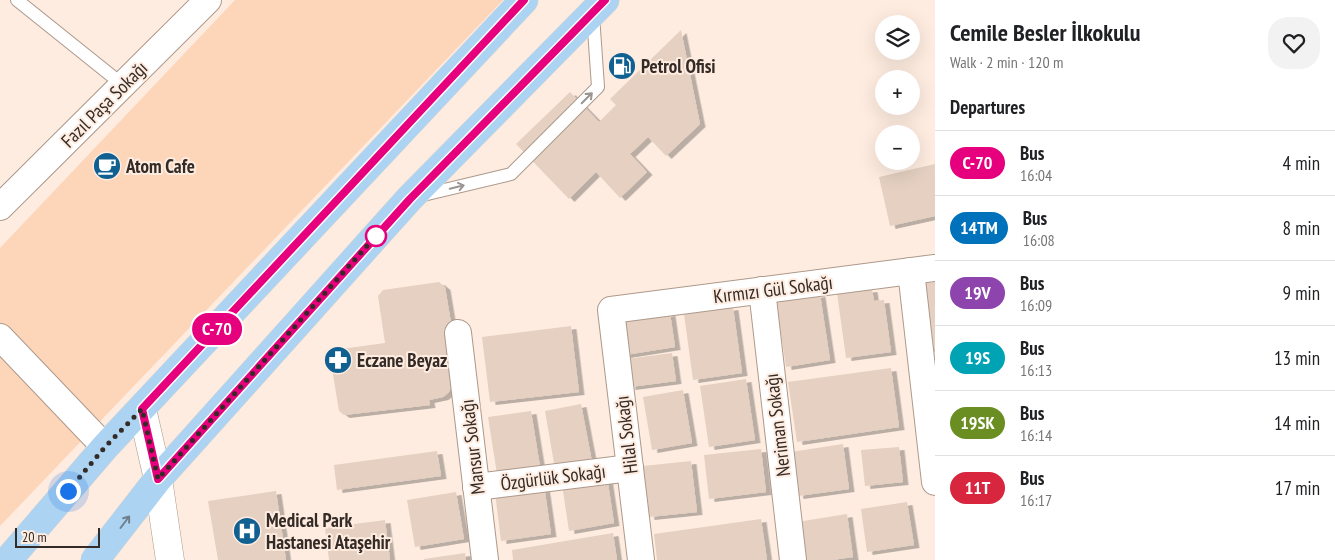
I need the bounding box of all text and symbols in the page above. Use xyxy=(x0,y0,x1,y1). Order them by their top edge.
map controls xyxy=(875,15,920,170)
button: layers xyxy=(875,15,920,60)
text: Cemile Besler İlkokulu xyxy=(950,17,1140,48)
button: heart xyxy=(1268,17,1320,69)
fuel station icon: Petrol Ofisi xyxy=(607,51,637,81)
text: Walk · 2 min · 120 m xyxy=(950,52,1063,72)
place label: Petrol Ofisi xyxy=(641,54,716,78)
street label: Fazıl Paşa Sokağı xyxy=(56,56,152,152)
button: + xyxy=(875,70,920,115)
one-way arrow xyxy=(580,93,592,105)
text: Departures xyxy=(950,95,1025,119)
button: − xyxy=(875,125,920,170)
text: Bus xyxy=(1020,141,1044,165)
cafe icon: Atom Cafe xyxy=(92,151,122,181)
text: C-70 xyxy=(963,151,992,174)
text: 4 min xyxy=(1283,151,1320,175)
place label: Atom Cafe xyxy=(125,154,195,178)
text: 16:04 xyxy=(1020,165,1052,185)
one-way arrow xyxy=(448,182,464,191)
text: Bus xyxy=(1023,206,1047,230)
text: 14TM xyxy=(960,216,998,239)
text: 8 min xyxy=(1283,216,1320,240)
unlabelled marker xyxy=(365,225,387,247)
text: 16:08 xyxy=(1023,230,1055,250)
street label: Kırmızı Gül Sokağı xyxy=(712,270,834,308)
text: Bus xyxy=(1020,271,1044,295)
text: 19V xyxy=(964,281,991,304)
text: 9 min xyxy=(1283,281,1320,305)
text: 16:09 xyxy=(1020,295,1052,315)
line badge: C-70 xyxy=(182,313,252,345)
text: C-70 xyxy=(202,317,232,340)
text: Bus xyxy=(1020,336,1044,360)
pharmacy icon: Eczane Beyaz xyxy=(323,345,353,375)
text: 19S xyxy=(965,346,990,369)
text: 13 min xyxy=(1274,346,1320,370)
place label: Eczane Beyaz xyxy=(357,348,447,372)
text: 16:13 xyxy=(1020,360,1052,380)
street label: Neriman Sokağı xyxy=(759,372,795,478)
street label: Hilal Sokağı xyxy=(609,395,643,475)
street label: Mansur Sokağı xyxy=(454,398,490,496)
text: Bus xyxy=(1020,401,1044,425)
text: 19SK xyxy=(960,411,995,434)
text: 14 min xyxy=(1274,411,1320,435)
text: 16:14 xyxy=(1020,425,1052,445)
street label: Özgürlük Sokağı xyxy=(499,459,607,495)
text: Bus xyxy=(1020,466,1044,490)
text: 11T xyxy=(965,476,990,499)
text: 17 min xyxy=(1275,476,1320,500)
your location xyxy=(56,479,81,504)
text: 16:17 xyxy=(1020,490,1052,510)
place label: Medical Park Hastanesi Ataşehir xyxy=(266,508,391,554)
one-way arrow xyxy=(120,516,131,529)
hospital icon: Medical Park Hastanesi Ataşehir xyxy=(232,516,262,546)
scale bar xyxy=(15,525,100,548)
text: 20 m xyxy=(22,528,47,546)

